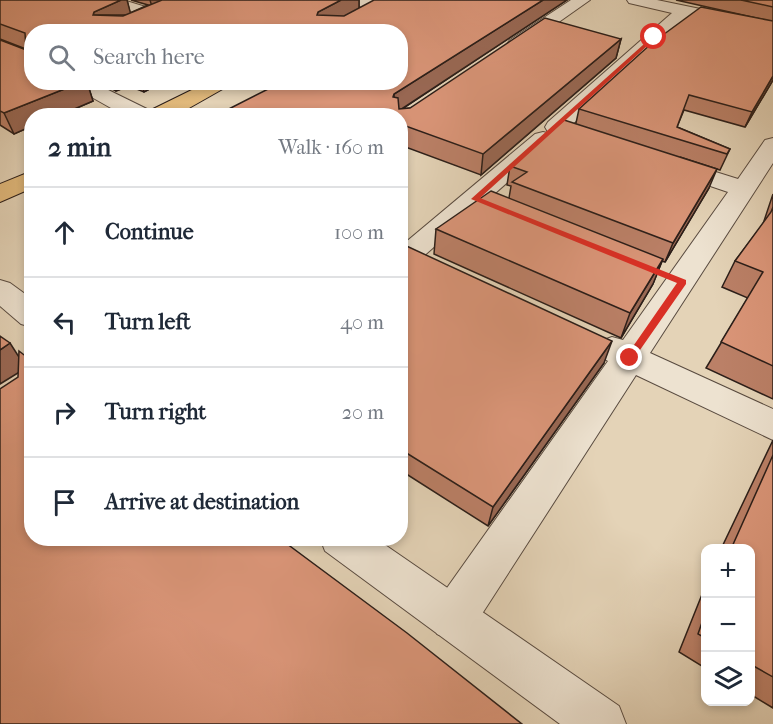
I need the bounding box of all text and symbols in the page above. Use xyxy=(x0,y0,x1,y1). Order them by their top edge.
route start xyxy=(640,23,666,49)
search box xyxy=(24,24,408,90)
icon: search xyxy=(45,41,78,74)
text: Search here xyxy=(93,44,205,70)
text: 2 min xyxy=(48,132,111,163)
text: Walk · 160 m xyxy=(278,136,384,159)
icon: ahead xyxy=(48,216,81,249)
text: Continue xyxy=(105,219,194,245)
text: 100 m xyxy=(334,221,384,244)
icon: left xyxy=(48,306,81,339)
text: Turn left xyxy=(105,309,191,335)
text: 40 m xyxy=(340,311,384,334)
route end xyxy=(616,344,642,370)
icon: right xyxy=(48,396,81,429)
text: Turn right xyxy=(105,399,206,425)
text: 20 m xyxy=(342,401,384,424)
icon: arrive xyxy=(48,486,81,519)
text: Arrive at destination xyxy=(105,489,299,515)
map controls xyxy=(701,544,755,706)
button: + xyxy=(701,544,755,598)
button: − xyxy=(701,598,755,652)
button: layers xyxy=(701,652,755,706)

